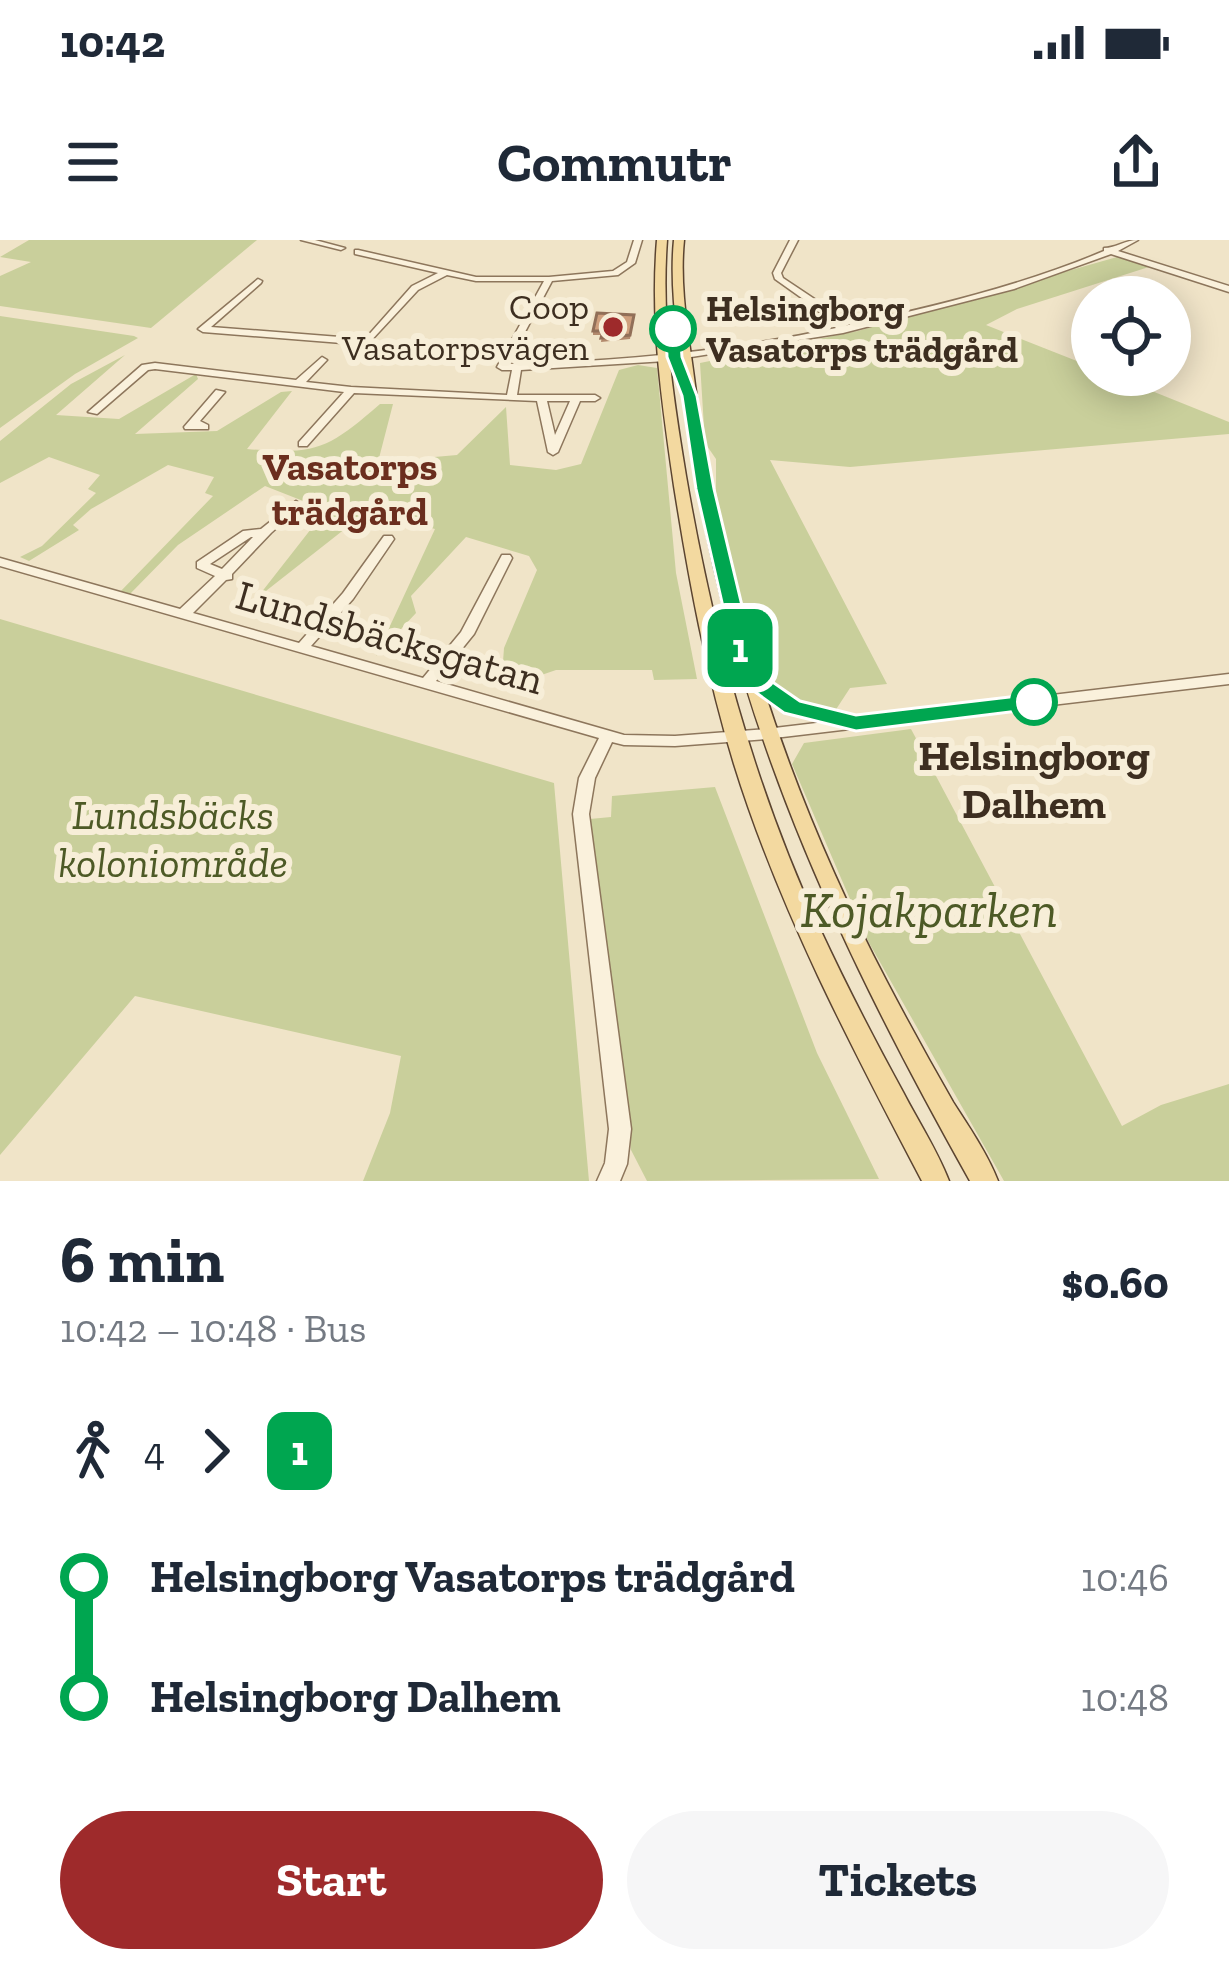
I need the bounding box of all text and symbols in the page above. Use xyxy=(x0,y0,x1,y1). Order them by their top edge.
text: 10:42 xyxy=(60,15,165,69)
icon: menu xyxy=(60,129,126,195)
icon: share xyxy=(1103,129,1169,195)
text: Commutr xyxy=(497,130,732,195)
map controls xyxy=(1071,276,1191,396)
button: locate xyxy=(1071,276,1191,396)
place label: Coop Vasatorpsvägen xyxy=(341,285,589,369)
place label: Helsingborg Vasatorps trädgård xyxy=(706,287,1019,371)
marker: Helsingborg Vasatorps trädgård xyxy=(651,307,695,351)
marker: Coop Vasatorpsvägen xyxy=(600,314,626,340)
district label: Vasatorps trädgård xyxy=(263,443,437,535)
street label: Lundsbäcksgatan xyxy=(230,569,550,705)
line badge: 1 xyxy=(701,609,779,687)
text: 1 xyxy=(732,622,748,673)
marker: Helsingborg Dalhem xyxy=(1012,680,1056,724)
place label: Helsingborg Dalhem xyxy=(918,730,1150,829)
park label: Lundsbäcks koloniområde xyxy=(58,789,288,888)
park label: Kojakparken xyxy=(801,879,1058,940)
text: 6 min xyxy=(60,1220,224,1299)
text: $0.60 xyxy=(1061,1256,1169,1310)
text: 10:42 – 10:48 · Bus xyxy=(60,1305,366,1352)
icon: walk xyxy=(60,1418,126,1484)
icon: forward xyxy=(183,1418,249,1484)
text: 1 xyxy=(291,1425,308,1476)
text: 4 xyxy=(144,1428,165,1475)
text: Helsingborg Vasatorps trädgård xyxy=(150,1550,795,1604)
text: 10:46 xyxy=(1081,1554,1169,1601)
text: Helsingborg Dalhem xyxy=(150,1670,561,1724)
text: 10:48 xyxy=(1081,1674,1169,1721)
button: Start xyxy=(60,1811,603,1949)
button: Tickets xyxy=(627,1811,1169,1949)

